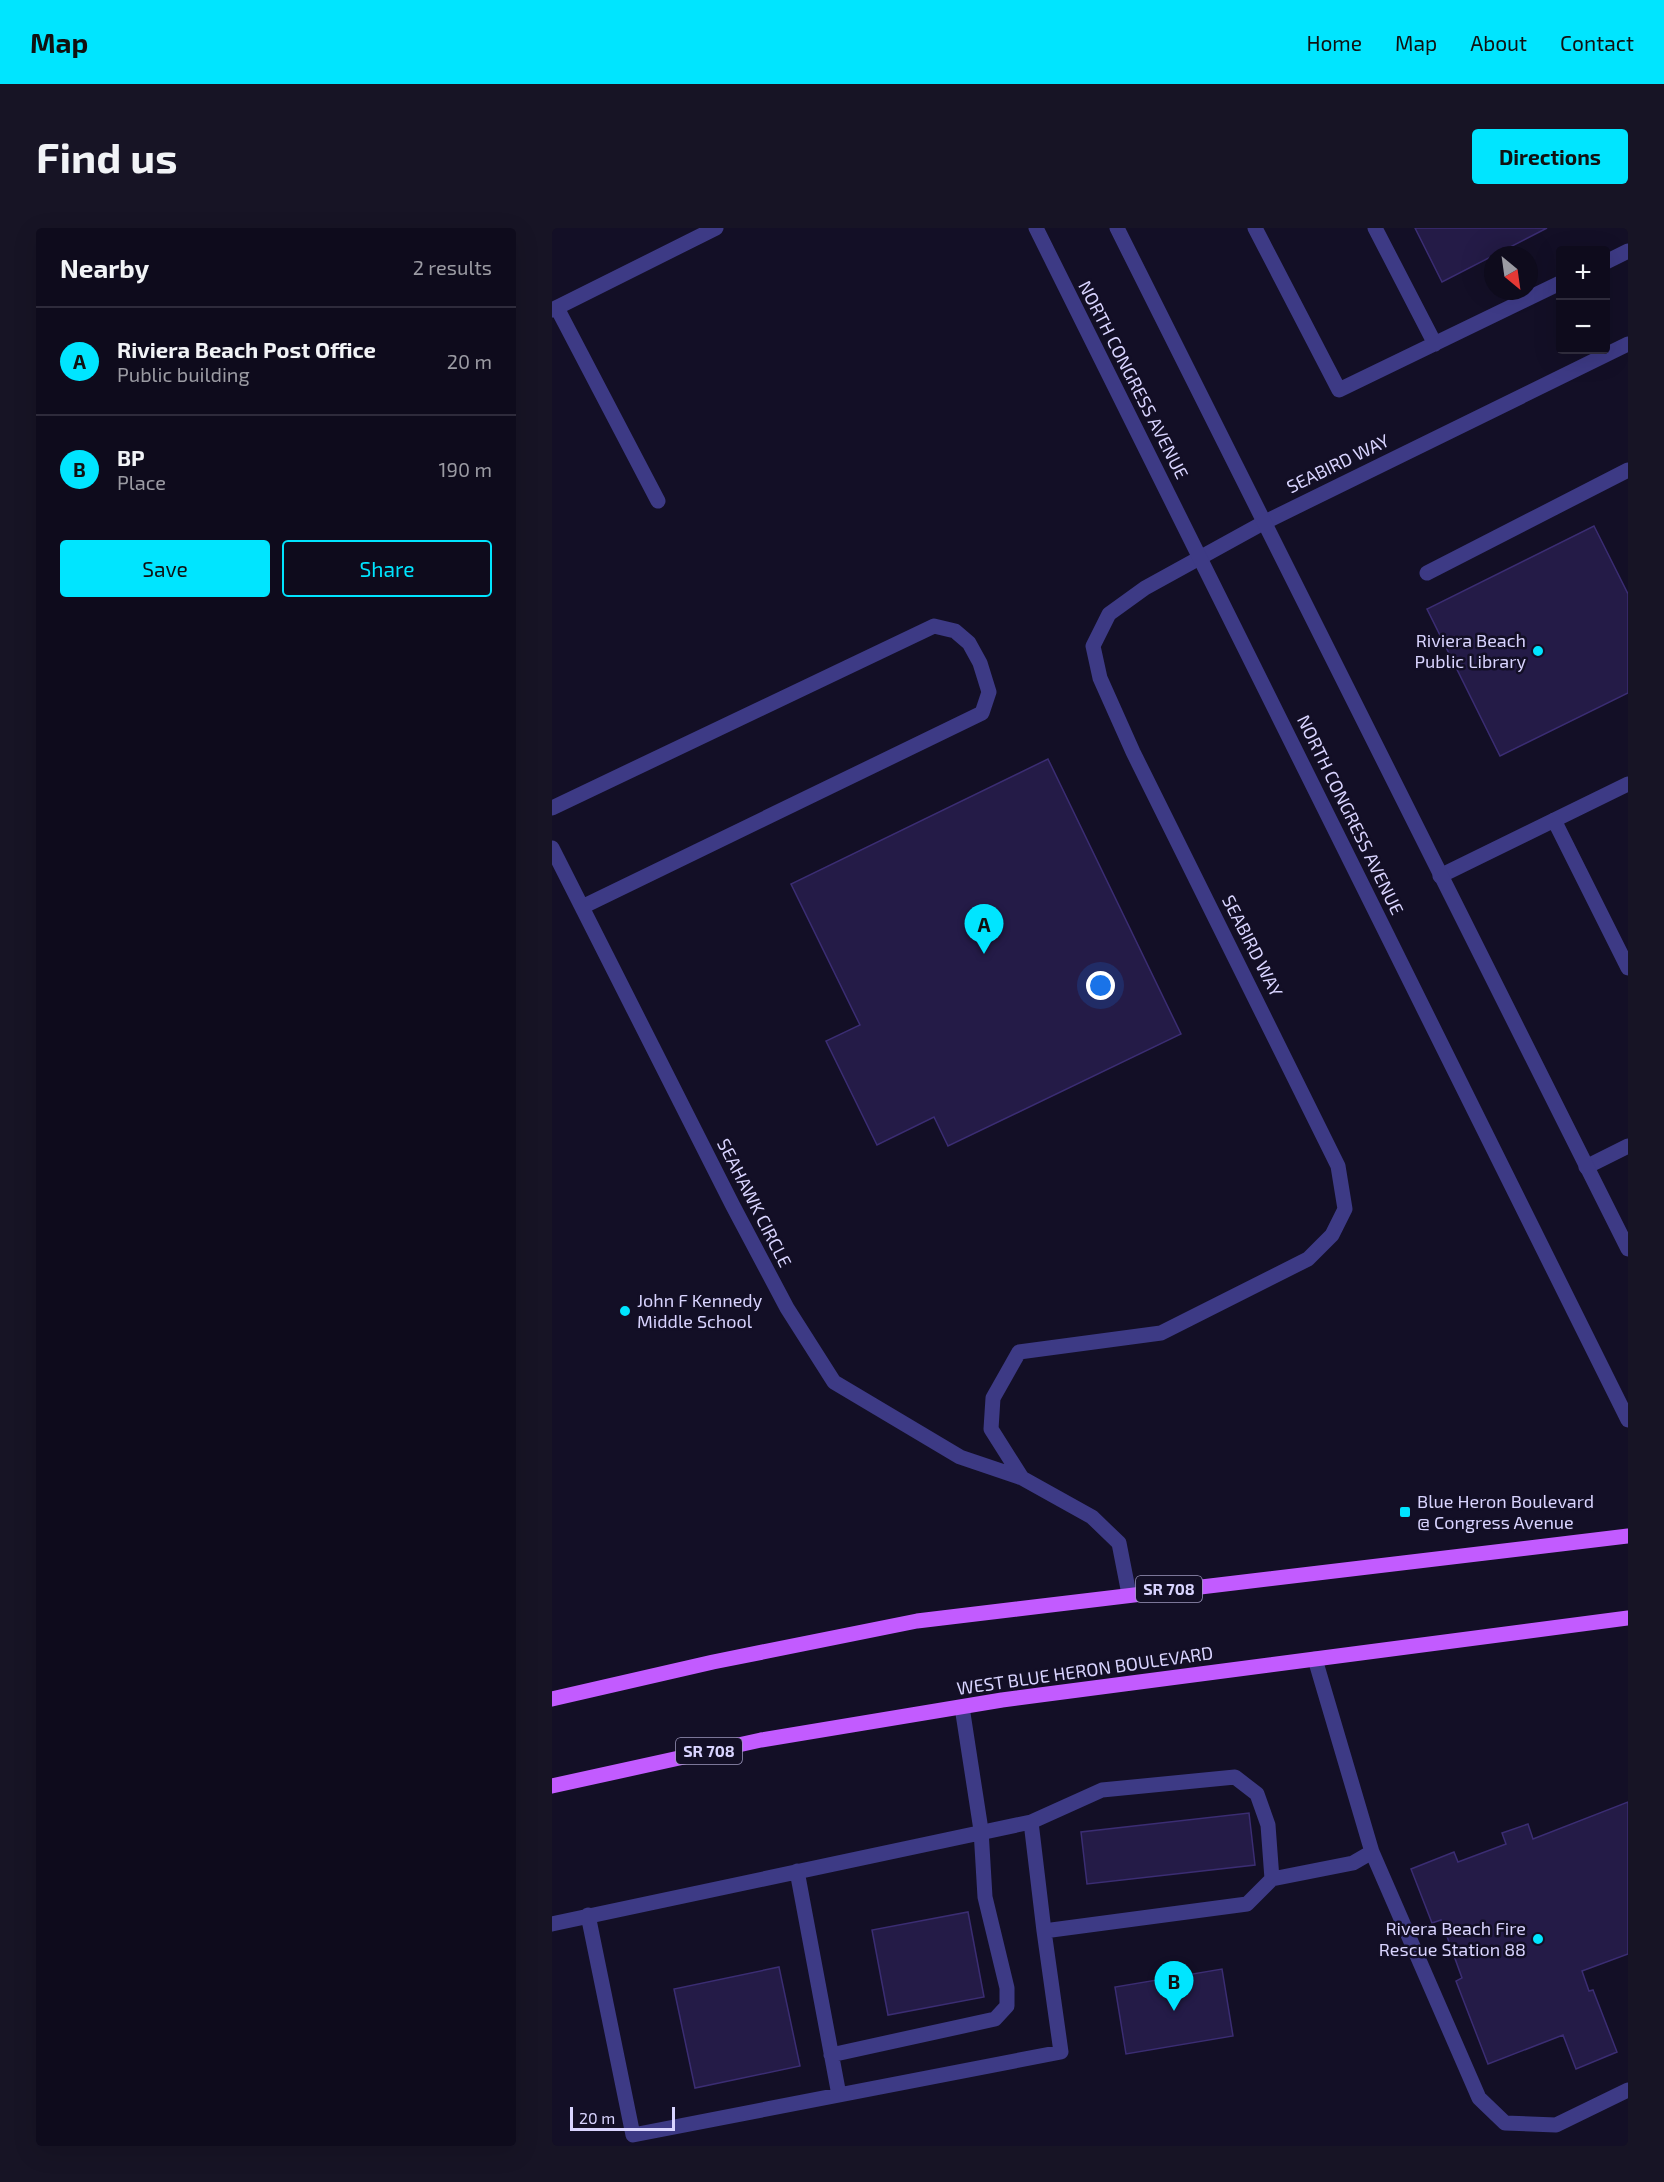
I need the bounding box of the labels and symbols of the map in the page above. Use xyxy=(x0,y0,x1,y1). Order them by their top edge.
north arrow xyxy=(1484,246,1538,300)
street label: NORTH CONGRESS AVENUE xyxy=(1074,277,1194,482)
street label: SEABIRD WAY xyxy=(1283,429,1393,497)
place label: Riviera Beach Public Library xyxy=(1414,629,1526,672)
marker: Riviera Beach Public Library xyxy=(1531,644,1545,658)
street label: NORTH CONGRESS AVENUE xyxy=(1293,711,1409,918)
street label: SEABIRD WAY xyxy=(1218,891,1288,1001)
pin: A xyxy=(964,904,1004,954)
your location xyxy=(1086,971,1115,1000)
street label: SEAHAWK CIRCLE xyxy=(713,1135,797,1271)
place label: John F Kennedy Middle School xyxy=(637,1289,763,1332)
marker: John F Kennedy Middle School xyxy=(618,1304,632,1318)
place label: Blue Heron Boulevard @ Congress Avenue xyxy=(1417,1490,1594,1533)
marker: Blue Heron Boulevard @ Congress Avenue xyxy=(1398,1505,1412,1519)
road number: SR 708 xyxy=(1136,1576,1202,1602)
street label: WEST BLUE HERON BOULEVARD xyxy=(955,1641,1214,1699)
road number: SR 708 xyxy=(676,1738,742,1764)
place label: Rivera Beach Fire Rescue Station 88 xyxy=(1379,1917,1526,1960)
marker: Rivera Beach Fire Rescue Station 88 xyxy=(1531,1932,1545,1946)
pin: B xyxy=(1154,1962,1194,2011)
scale bar xyxy=(570,2104,675,2132)

